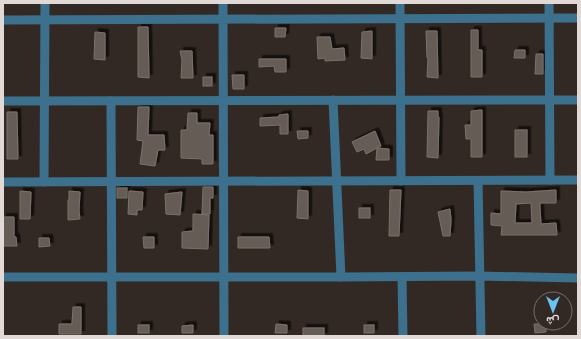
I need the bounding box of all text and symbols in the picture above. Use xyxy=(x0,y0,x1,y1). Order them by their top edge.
north arrow xyxy=(533,291,573,331)
text: ش xyxy=(546,313,560,328)

